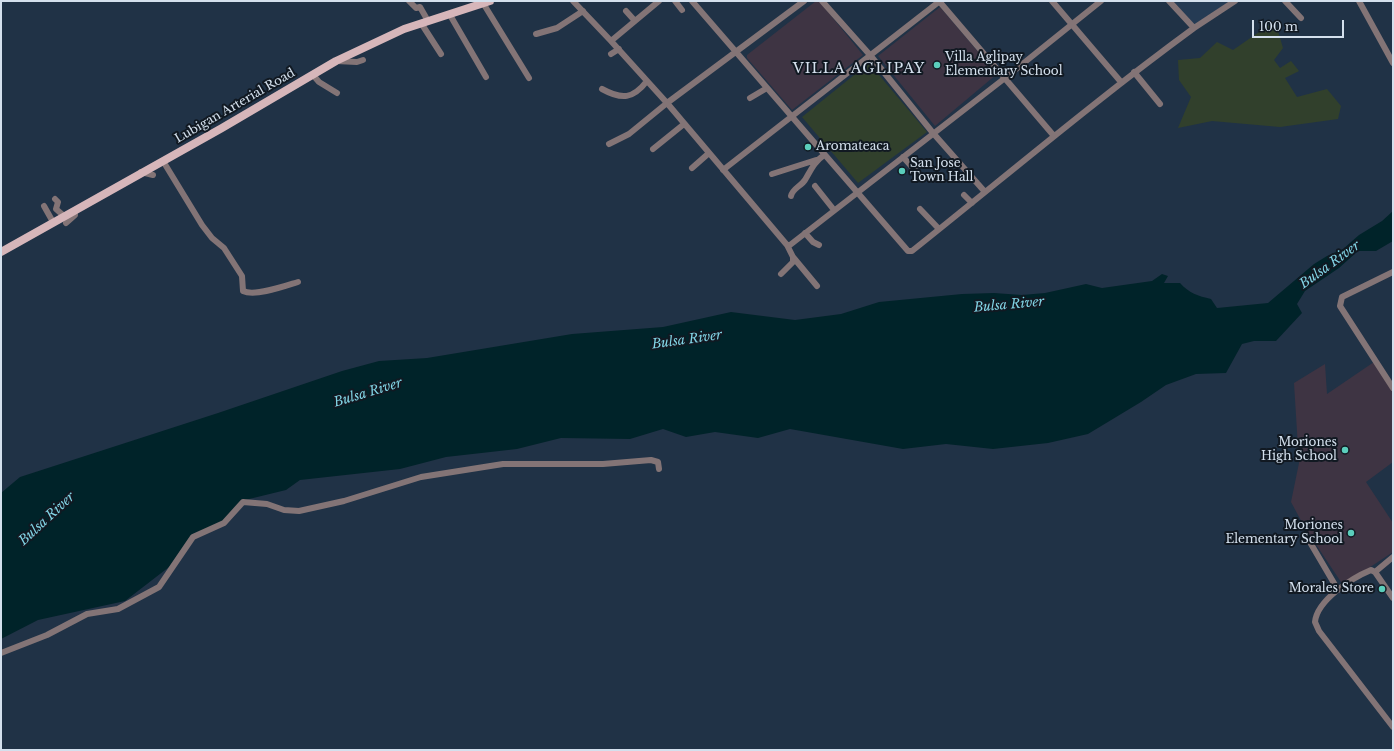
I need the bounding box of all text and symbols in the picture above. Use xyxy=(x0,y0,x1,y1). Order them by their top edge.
scale bar xyxy=(1254,12,1346,38)
text: 100 m xyxy=(1259,19,1298,34)
place label: Villa Aglipay Elementary School xyxy=(945,51,1063,79)
marker: Villa Aglipay Elementary School xyxy=(932,60,942,70)
district label: VILLA AGLIPAY xyxy=(793,61,925,77)
street label: Lubigan Arterial Road xyxy=(172,66,298,146)
place label: Aromateaca xyxy=(816,140,889,154)
marker: Aromateaca xyxy=(803,142,813,152)
place label: San Jose Town Hall xyxy=(910,157,973,185)
marker: San Jose Town Hall xyxy=(897,166,907,176)
water label: Bulsa River xyxy=(1297,238,1363,292)
water label: Bulsa River xyxy=(973,294,1045,316)
water label: Bulsa River xyxy=(651,327,723,353)
water label: Bulsa River xyxy=(332,375,404,411)
place label: Moriones High School xyxy=(1261,436,1337,464)
marker: Moriones High School xyxy=(1340,445,1350,455)
water label: Bulsa River xyxy=(16,489,78,549)
place label: Moriones Elementary School xyxy=(1225,519,1343,547)
marker: Moriones Elementary School xyxy=(1346,528,1356,538)
place label: Morales Store xyxy=(1289,582,1374,596)
marker: Morales Store xyxy=(1377,584,1387,594)

